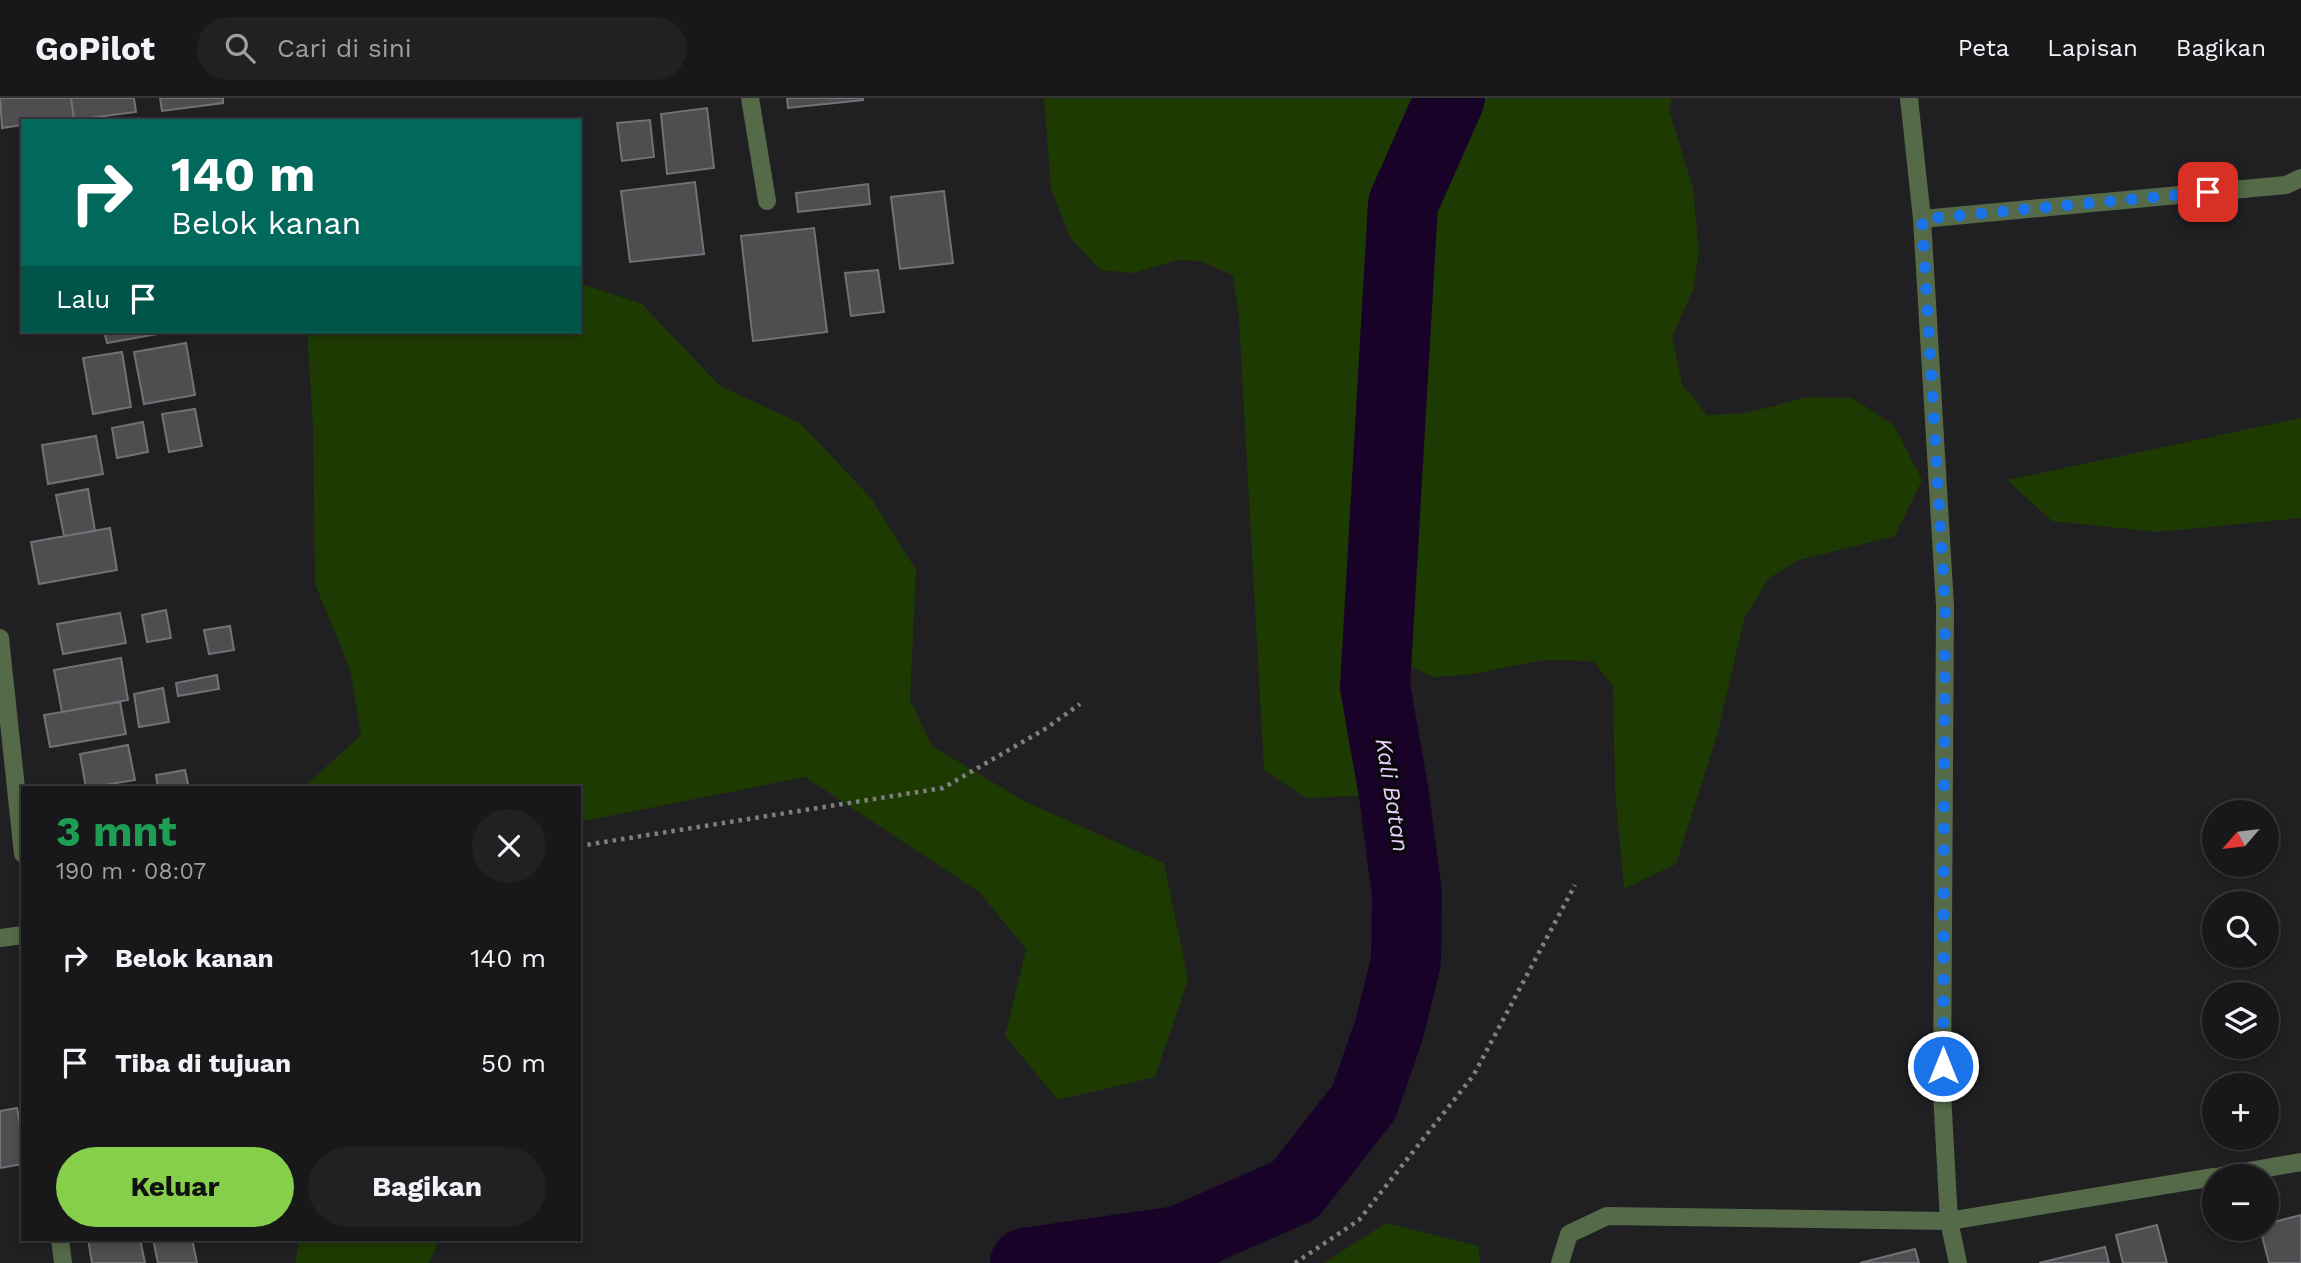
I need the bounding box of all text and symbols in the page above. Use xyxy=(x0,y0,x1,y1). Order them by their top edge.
search box xyxy=(197,17,687,80)
text: GoPilot xyxy=(35,29,155,68)
icon: search xyxy=(221,29,259,67)
text: Cari di sini xyxy=(277,33,412,63)
text: Peta xyxy=(1958,34,2009,62)
text: Lapisan xyxy=(2047,34,2138,62)
text: Bagikan xyxy=(2176,34,2266,62)
text: 140 m xyxy=(171,145,315,203)
icon: right xyxy=(56,147,147,238)
pin xyxy=(2178,162,2238,222)
icon: arrive xyxy=(2189,173,2227,211)
text: Belok kanan xyxy=(171,204,361,242)
icon: arrive xyxy=(124,280,162,318)
text: Lalu xyxy=(56,284,110,314)
water label: Kali Batan xyxy=(1370,736,1414,854)
north arrow xyxy=(2202,800,2278,877)
map controls xyxy=(2202,800,2279,1241)
text: 3 mnt xyxy=(56,807,177,856)
button: close xyxy=(472,809,546,883)
text: 190 m · 08:07 xyxy=(56,858,206,885)
button: search xyxy=(2202,891,2279,968)
icon: right xyxy=(56,939,94,977)
text: Belok kanan xyxy=(115,943,274,973)
text: 140 m xyxy=(470,943,546,973)
button: layers xyxy=(2202,982,2279,1059)
position arrow xyxy=(1906,1029,1980,1103)
icon: arrive xyxy=(56,1044,94,1082)
text: Tiba di tujuan xyxy=(115,1048,291,1078)
text: 50 m xyxy=(481,1048,546,1078)
button: + xyxy=(2202,1073,2279,1150)
button: Keluar xyxy=(56,1147,294,1227)
button: Bagikan xyxy=(308,1147,546,1227)
button: − xyxy=(2202,1164,2279,1241)

